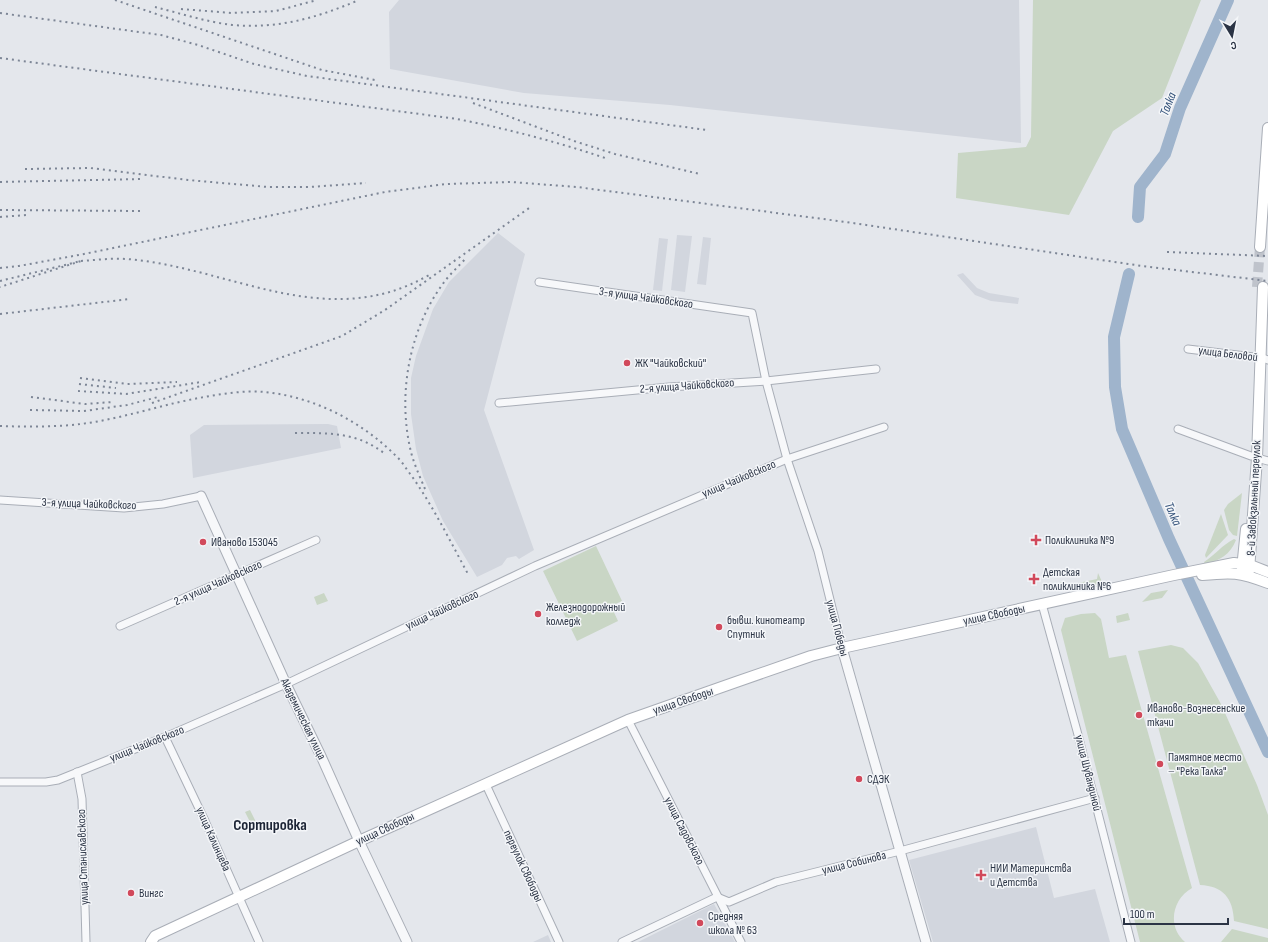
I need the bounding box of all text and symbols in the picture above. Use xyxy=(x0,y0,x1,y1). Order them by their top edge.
north arrow xyxy=(1212,16,1252,56)
text: С xyxy=(1229,38,1238,52)
water label: Талка xyxy=(1156,89,1180,118)
street label: 3-я улица Чайковского xyxy=(598,284,694,312)
street label: улица Беловой xyxy=(1197,343,1259,365)
place label: ЖК "Чайковский" xyxy=(635,356,706,371)
marker: ЖК "Чайковский" xyxy=(622,358,632,368)
street label: 2-я улица Чайковского xyxy=(639,375,735,397)
street label: 8-й Завокзальный переулок xyxy=(1243,439,1265,556)
street label: улица Чайковского xyxy=(700,457,778,501)
street label: 3-я улица Чайковского xyxy=(41,495,137,513)
water label: Талка xyxy=(1161,500,1185,529)
place label: Поликлиника №9 xyxy=(1045,533,1114,548)
marker: Поликлиника №9 xyxy=(1030,534,1042,546)
place label: Иваново 153045 xyxy=(211,535,278,550)
marker: Иваново 153045 xyxy=(198,537,208,547)
street label: 2-я улица Чайковского xyxy=(172,557,264,609)
place label: Детская поликлиника №6 xyxy=(1043,565,1111,594)
marker: Детская поликлиника №6 xyxy=(1028,573,1040,585)
street label: улица Чайковского xyxy=(403,587,481,633)
street label: улица Победы xyxy=(822,598,852,658)
place label: Железнодорожный колледж xyxy=(546,600,625,629)
street label: улица Свободы xyxy=(962,601,1026,629)
marker: Железнодорожный колледж xyxy=(533,609,543,619)
place label: бывш. кинотеатр Спутник xyxy=(727,613,805,642)
marker: бывш. кинотеатр Спутник xyxy=(714,622,724,632)
street label: Академическая улица xyxy=(276,675,329,762)
street label: улица Свободы xyxy=(651,684,715,718)
place label: Иваново-Вознесенские ткачи xyxy=(1147,701,1245,730)
marker: Иваново-Вознесенские ткачи xyxy=(1134,710,1144,720)
street label: улица Чайковского xyxy=(108,722,186,766)
street label: улица Шувандиной xyxy=(1071,733,1105,813)
place label: Памятное место – "Река Талка" xyxy=(1168,750,1242,779)
marker: Памятное место – "Река Талка" xyxy=(1155,759,1165,769)
place label: СДЭК xyxy=(867,772,890,787)
marker: СДЭК xyxy=(854,774,864,784)
street label: улица Садовского xyxy=(660,795,708,867)
street label: улица Калинцева xyxy=(192,804,234,874)
street label: улица Станиславского xyxy=(74,809,92,905)
street label: улица Свободы xyxy=(353,809,417,849)
district label: Сортировка xyxy=(233,816,307,835)
street label: переулок Свободы xyxy=(500,828,546,904)
street label: улица Собинова xyxy=(820,848,888,878)
place label: НИИ Материнства и Детства xyxy=(990,861,1072,890)
marker: НИИ Материнства и Детства xyxy=(975,869,987,881)
place label: Вингс xyxy=(139,886,164,901)
marker: Вингс xyxy=(126,888,136,898)
scale bar xyxy=(1124,900,1228,926)
text: 100 m xyxy=(1130,907,1155,922)
place label: Средняя школа № 63 xyxy=(708,909,757,938)
marker: Средняя школа № 63 xyxy=(695,918,705,928)

